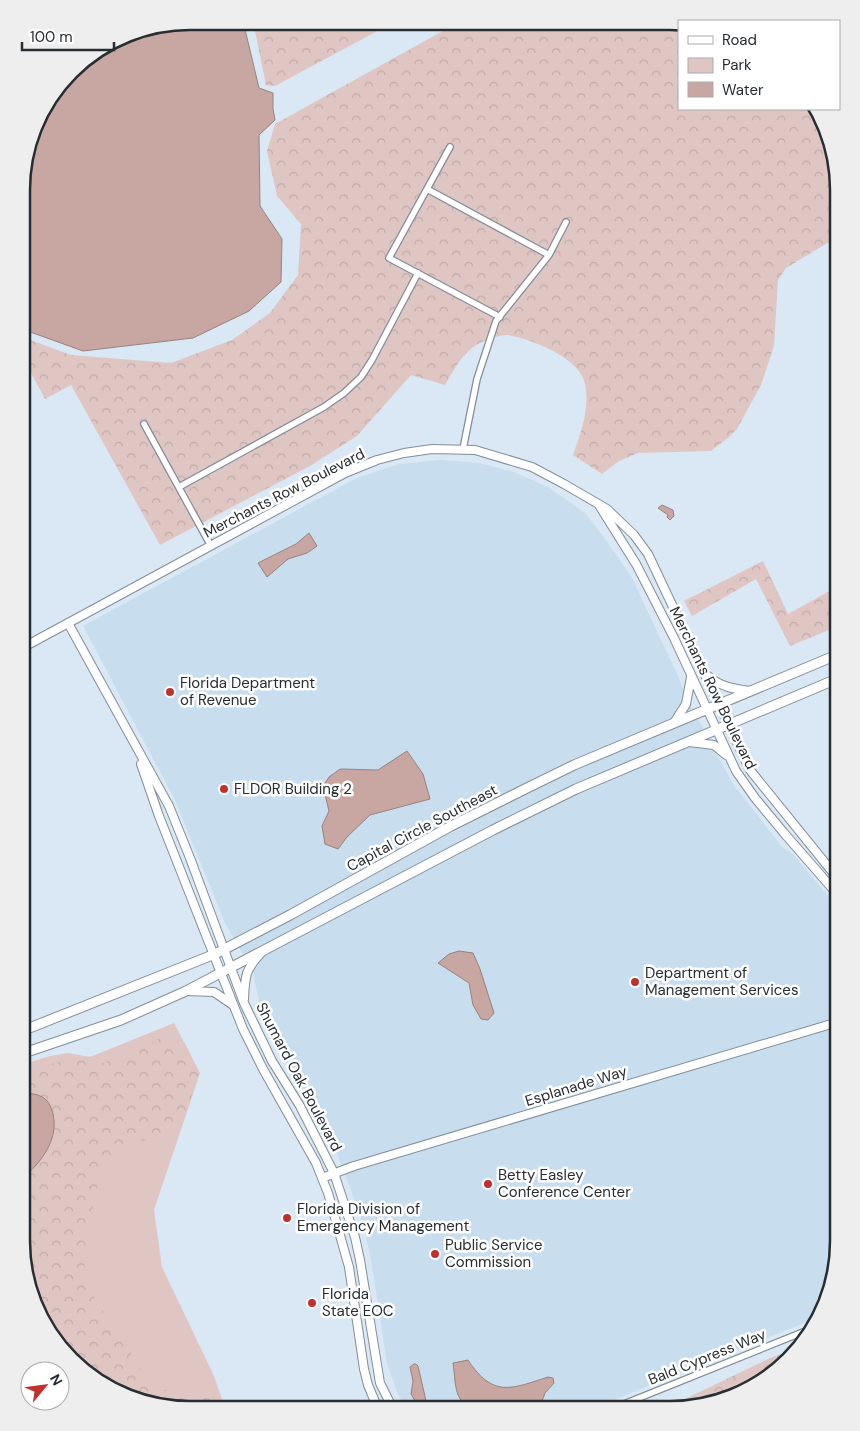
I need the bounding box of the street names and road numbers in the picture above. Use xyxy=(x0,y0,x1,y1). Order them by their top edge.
street label: Merchants Row Boulevard xyxy=(200,444,368,542)
street label: Merchants Row Boulevard xyxy=(665,603,761,773)
street label: Capital Circle Southeast xyxy=(343,780,501,876)
street label: Shumard Oak Boulevard xyxy=(251,999,347,1155)
street label: Esplanade Way xyxy=(523,1061,630,1111)
street label: Bald Cypress Way xyxy=(645,1324,769,1390)

